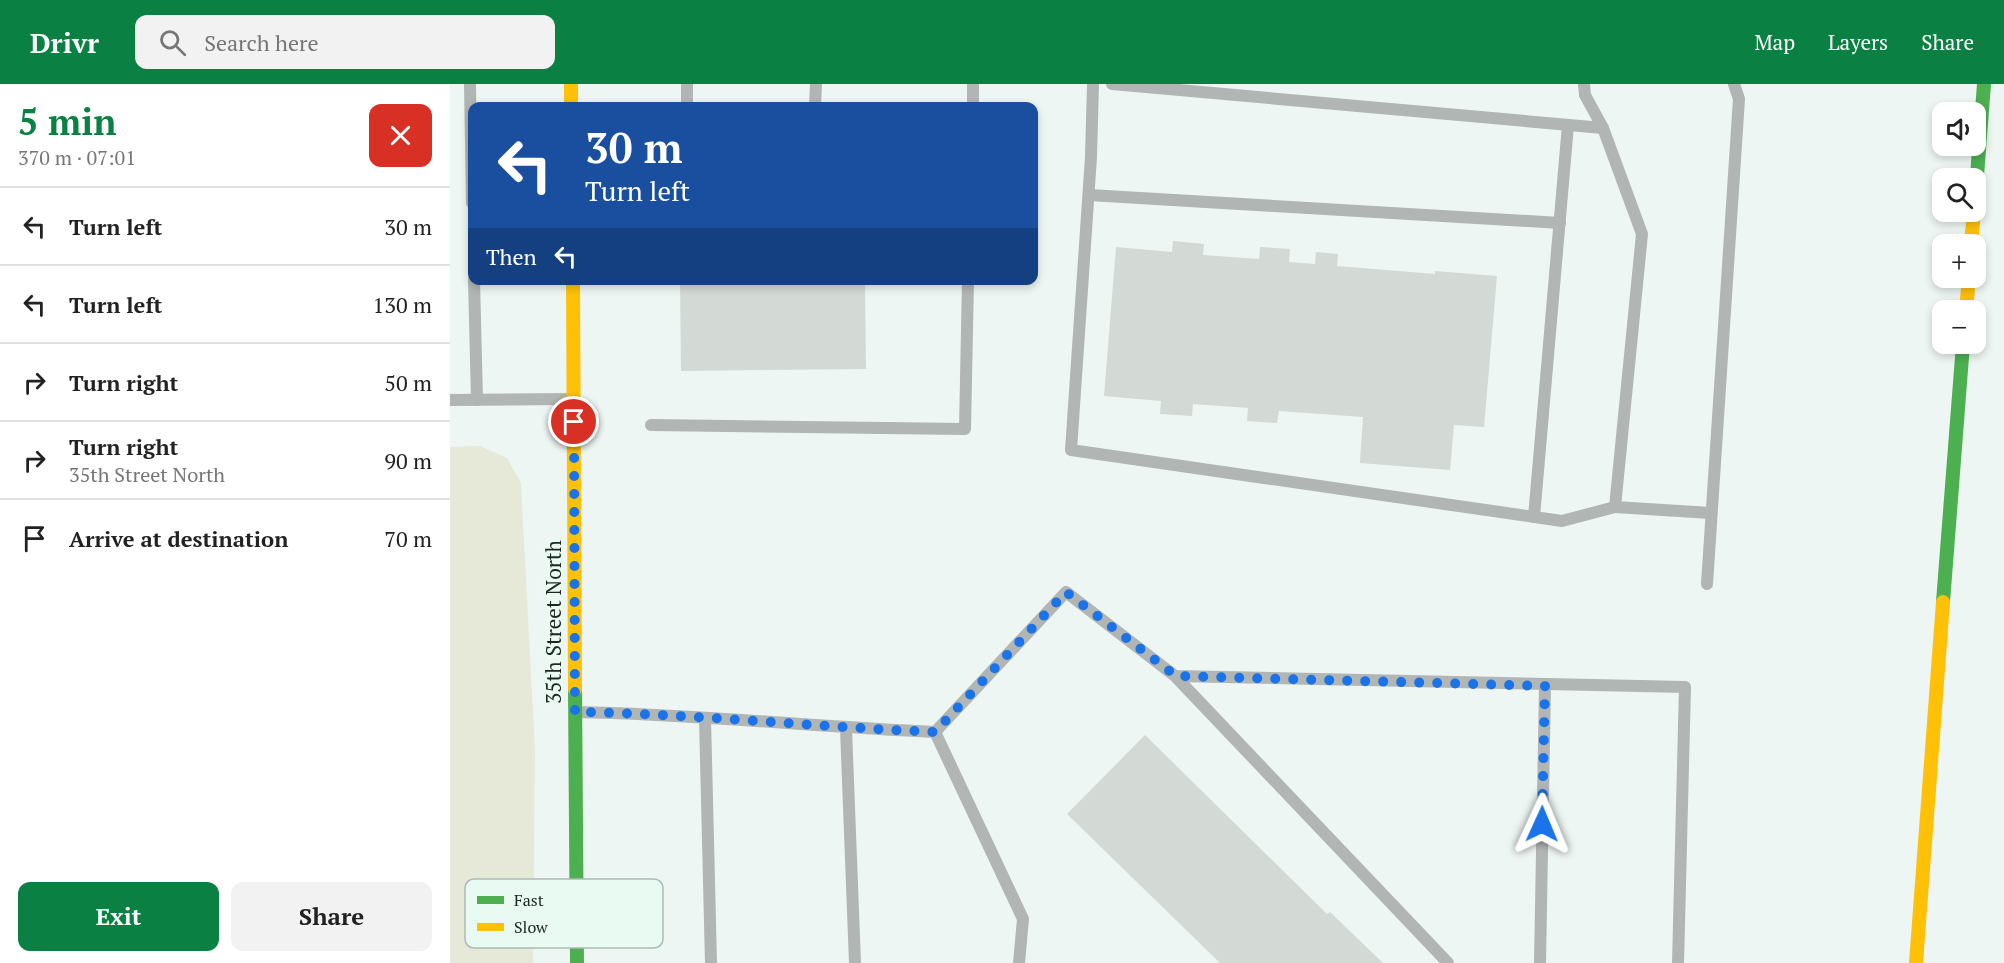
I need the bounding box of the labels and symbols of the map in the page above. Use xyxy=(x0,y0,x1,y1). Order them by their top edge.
pin xyxy=(548,396,599,447)
street label: 35th Street North xyxy=(539,540,567,704)
position arrow xyxy=(1510,792,1574,856)
legend xyxy=(465,879,663,948)
text: Fast xyxy=(514,889,544,911)
text: Slow xyxy=(514,916,548,938)

